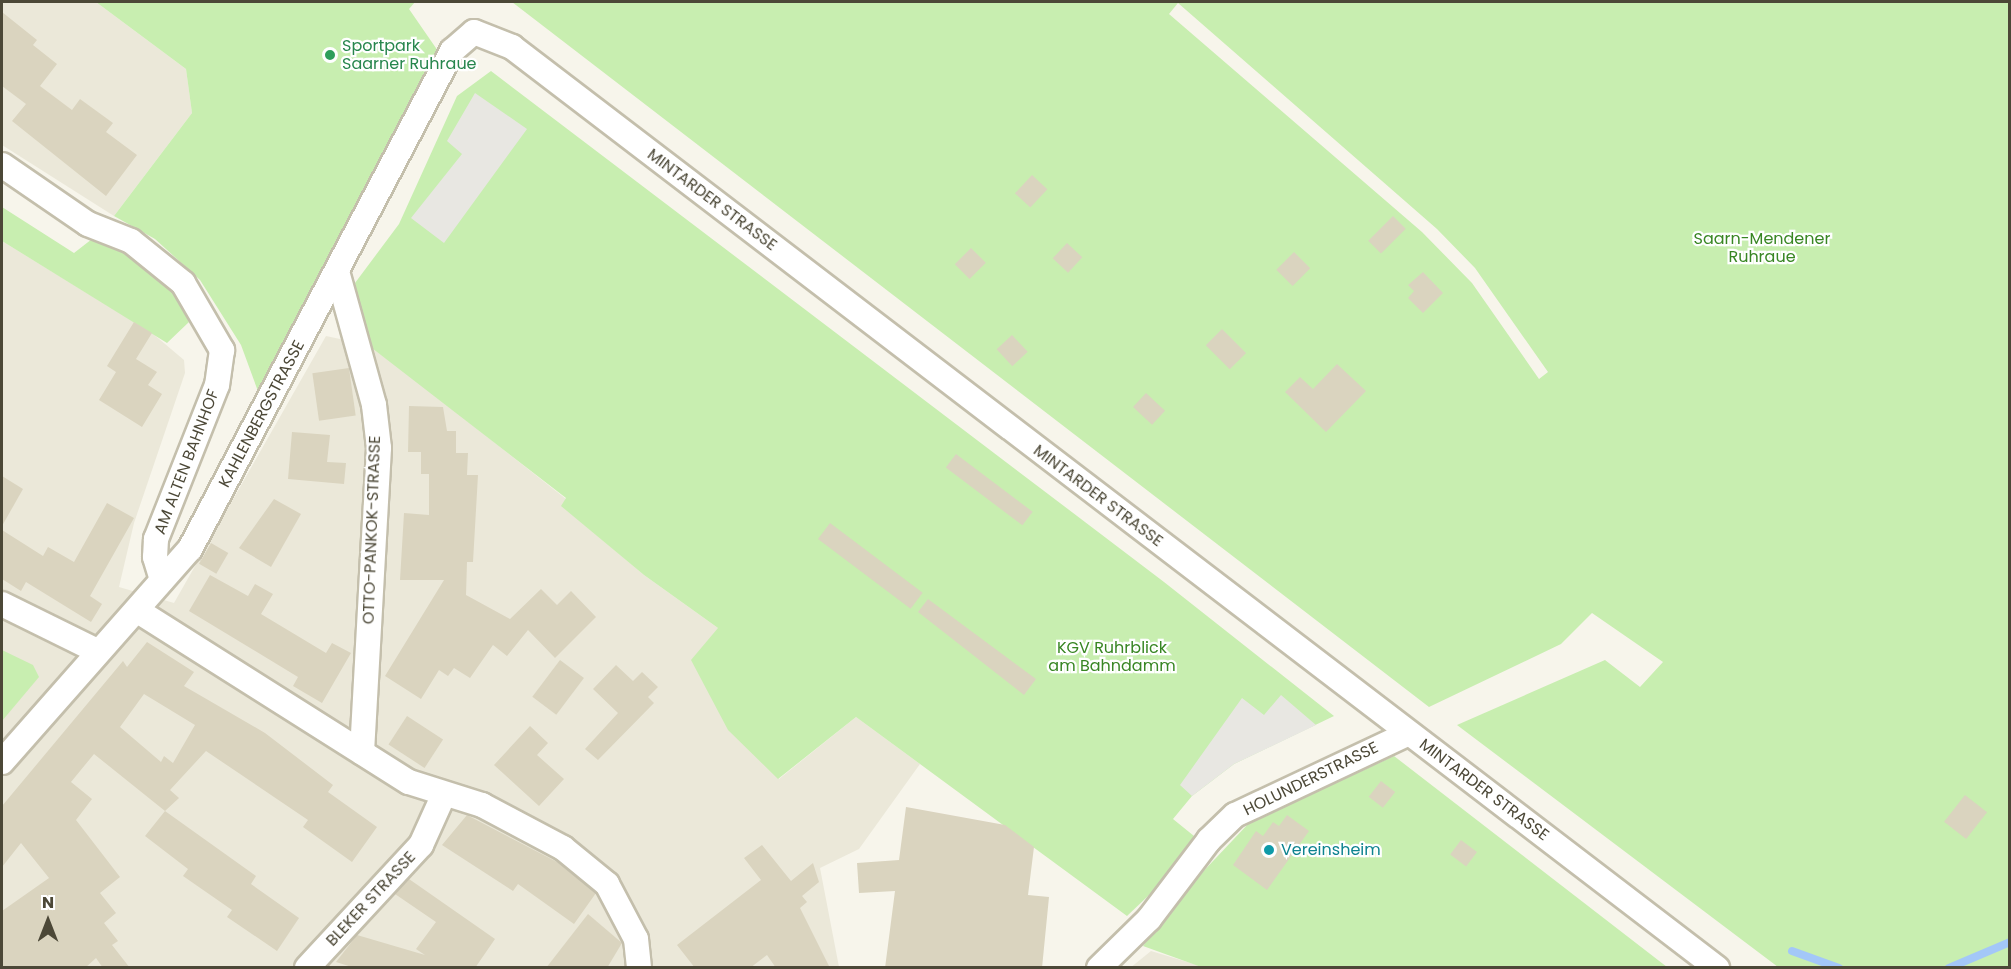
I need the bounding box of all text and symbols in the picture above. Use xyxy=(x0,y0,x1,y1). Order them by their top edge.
place label: Sportpark Saarner Ruhraue xyxy=(342,36,477,74)
marker: Sportpark Saarner Ruhraue xyxy=(323,48,337,62)
street label: MINTARDER STRASSE xyxy=(643,145,781,255)
park label: Saarn-Mendener Ruhraue xyxy=(1694,229,1830,267)
street label: KAHLENBERGSTRASSE xyxy=(215,337,309,491)
street label: AM ALTEN BAHNHOF xyxy=(151,387,223,537)
street label: OTTO-PANKOK-STRASSE xyxy=(359,435,385,625)
street label: MINTARDER STRASSE xyxy=(1029,441,1167,551)
park label: KGV Ruhrblick am Bahndamm xyxy=(1048,638,1176,676)
street label: MINTARDER STRASSE xyxy=(1415,735,1553,845)
street label: HOLUNDERSTRASSE xyxy=(1241,738,1381,820)
place label: Vereinsheim xyxy=(1281,840,1381,860)
marker: Vereinsheim xyxy=(1262,843,1276,857)
street label: BLEKER STRASSE xyxy=(322,848,420,950)
north arrow xyxy=(18,891,78,951)
text: N xyxy=(42,891,54,914)

